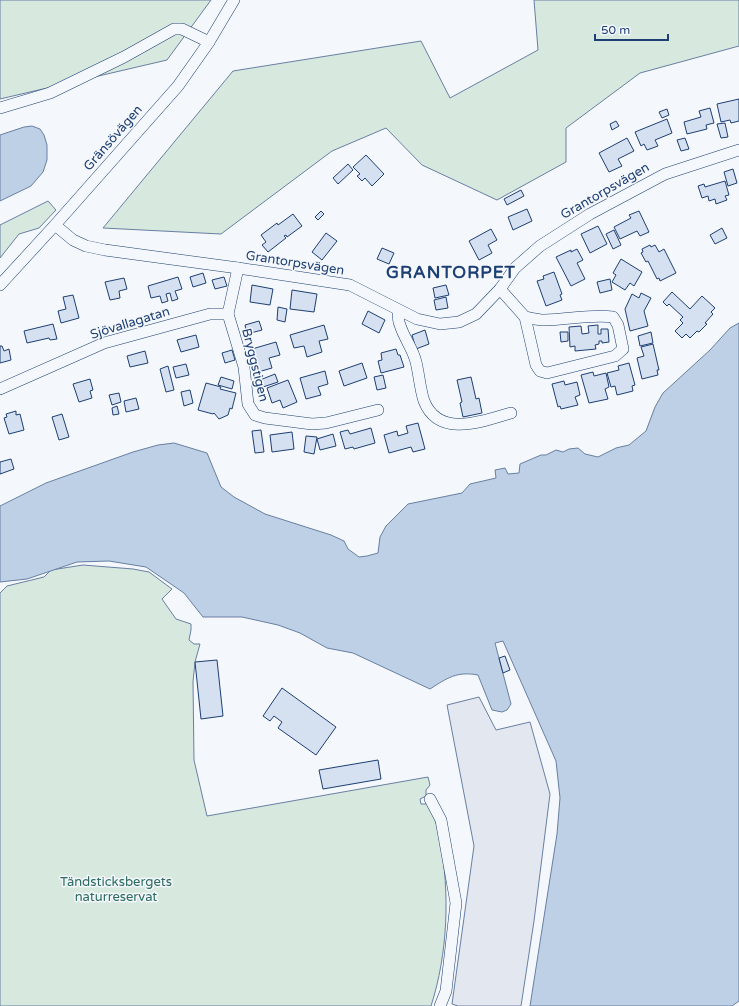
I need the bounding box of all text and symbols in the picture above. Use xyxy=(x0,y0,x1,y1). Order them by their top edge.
scale bar xyxy=(595,16,668,42)
text: 50 m xyxy=(601,23,630,37)
street label: Gränsövägen xyxy=(80,102,146,174)
street label: Grantorpsvägen xyxy=(558,159,652,223)
street label: Grantorpsvägen xyxy=(245,247,345,279)
district label: GRANTORPET xyxy=(386,262,516,283)
street label: Sjövallagatan xyxy=(88,303,172,343)
street label: Bryggstigen xyxy=(238,327,272,403)
park label: Tändsticksbergets naturreservat xyxy=(60,874,172,905)

